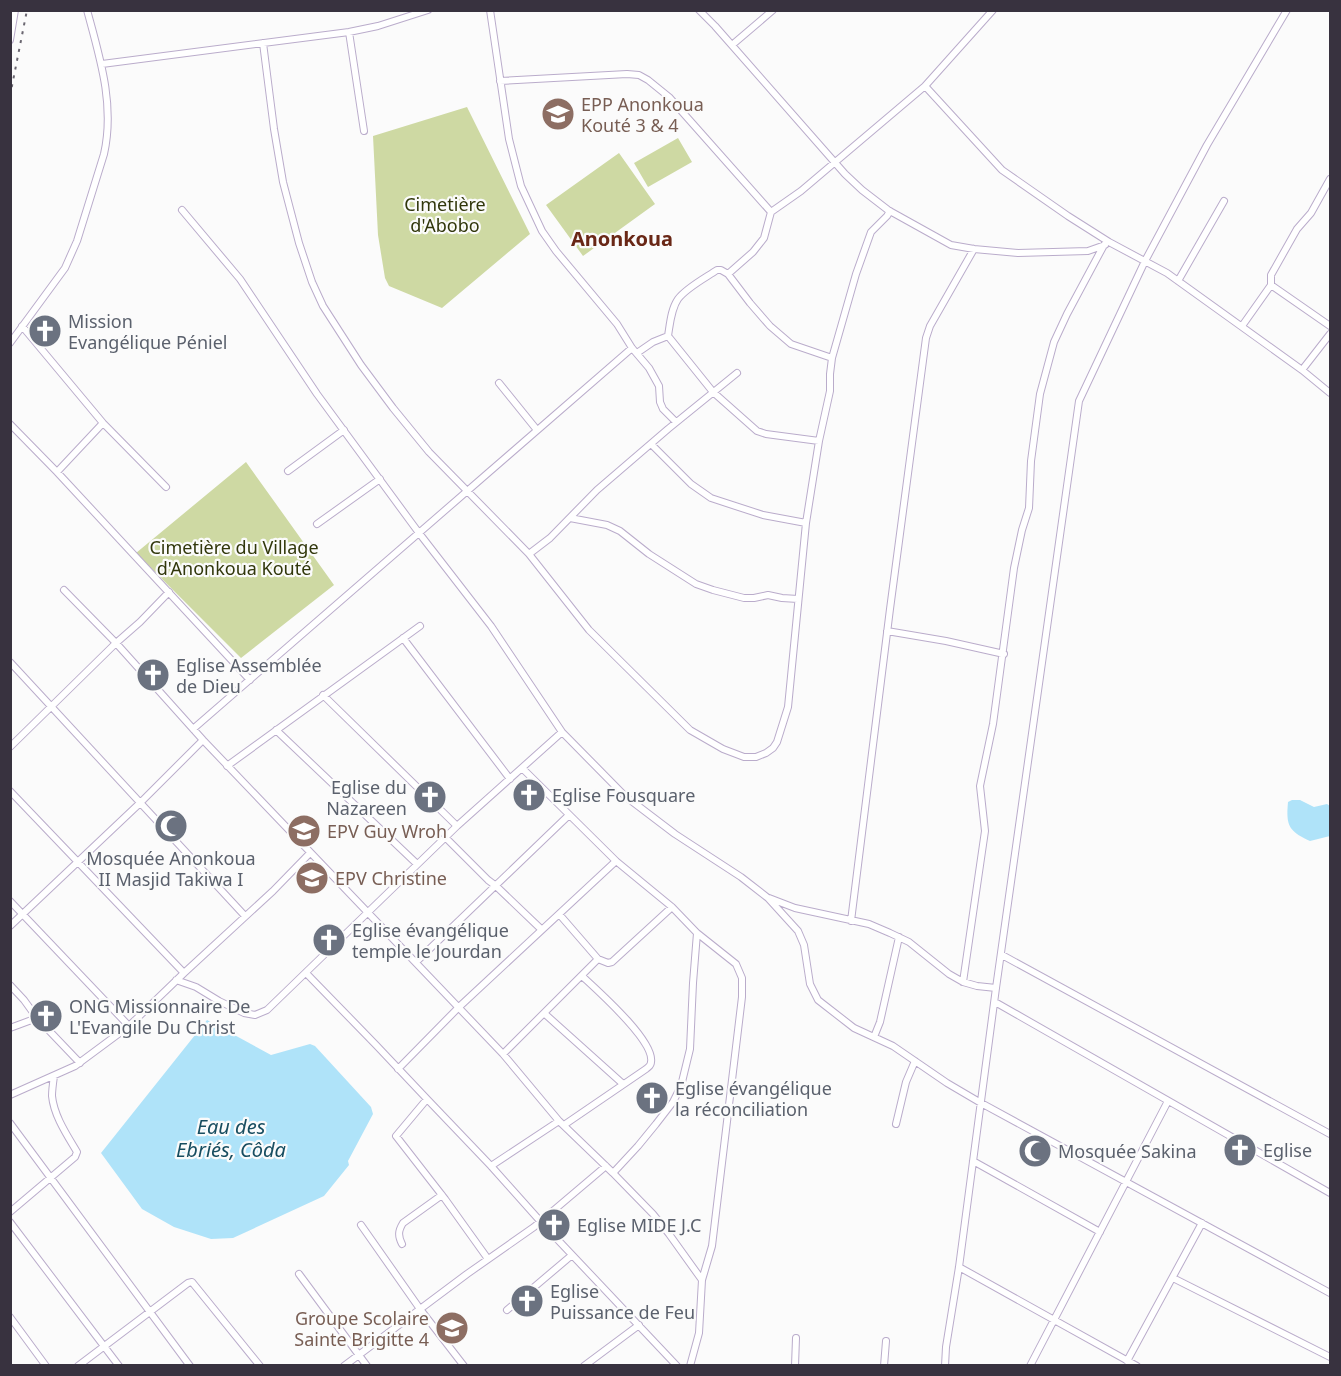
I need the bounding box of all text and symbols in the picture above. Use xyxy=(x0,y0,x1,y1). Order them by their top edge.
place label: EPP Anonkoua Kouté 3 & 4 xyxy=(581,92,704,137)
school or university icon: EPP Anonkoua Kouté 3 & 4 xyxy=(540,96,576,132)
park label: Cimetière d'Abobo xyxy=(404,192,486,237)
district label: Anonkoua xyxy=(571,225,673,252)
place label: Mission Evangélique Péniel xyxy=(68,309,228,354)
church icon: Mission Evangélique Péniel xyxy=(27,313,63,349)
park label: Cimetière du Village d'Anonkoua Kouté xyxy=(149,535,319,580)
place label: Eglise Assemblée de Dieu xyxy=(176,653,322,698)
church icon: Eglise Assemblée de Dieu xyxy=(135,657,171,693)
place label: Eglise du Nazareen xyxy=(326,775,407,820)
church icon: Eglise Fousquare xyxy=(511,777,547,813)
church icon: Eglise du Nazareen xyxy=(412,779,448,815)
place label: Eglise Fousquare xyxy=(552,783,695,807)
mosque icon: Mosquée Anonkoua II Masjid Takiwa I xyxy=(153,808,189,844)
school or university icon: EPV Guy Wroh xyxy=(286,813,322,849)
place label: EPV Guy Wroh xyxy=(327,819,447,843)
place label: Mosquée Anonkoua II Masjid Takiwa I xyxy=(86,846,256,891)
school or university icon: EPV Christine xyxy=(294,860,330,896)
place label: EPV Christine xyxy=(335,866,447,890)
place label: Eglise évangélique temple le Jourdan xyxy=(352,918,509,963)
church icon: Eglise évangélique temple le Jourdan xyxy=(311,922,347,958)
place label: ONG Missionnaire De L'Evangile Du Christ xyxy=(69,994,250,1039)
church icon: ONG Missionnaire De L'Evangile Du Christ xyxy=(28,998,64,1034)
place label: Eglise évangélique la réconciliation xyxy=(675,1076,832,1121)
church icon: Eglise évangélique la réconciliation xyxy=(634,1080,670,1116)
water label: Eau des Ebriés, Côda xyxy=(176,1113,286,1163)
church icon: Eglise xyxy=(1222,1132,1258,1168)
mosque icon: Mosquée Sakina xyxy=(1017,1133,1053,1169)
place label: Eglise xyxy=(1263,1138,1312,1162)
place label: Mosquée Sakina xyxy=(1058,1139,1196,1163)
church icon: Eglise MIDE J.C xyxy=(536,1207,572,1243)
place label: Eglise MIDE J.C xyxy=(577,1213,701,1237)
place label: Eglise Puissance de Feu xyxy=(550,1279,695,1324)
church icon: Eglise Puissance de Feu xyxy=(509,1283,545,1319)
place label: Groupe Scolaire Sainte Brigitte 4 xyxy=(294,1306,429,1351)
school or university icon: Groupe Scolaire Sainte Brigitte 4 xyxy=(434,1310,470,1346)

